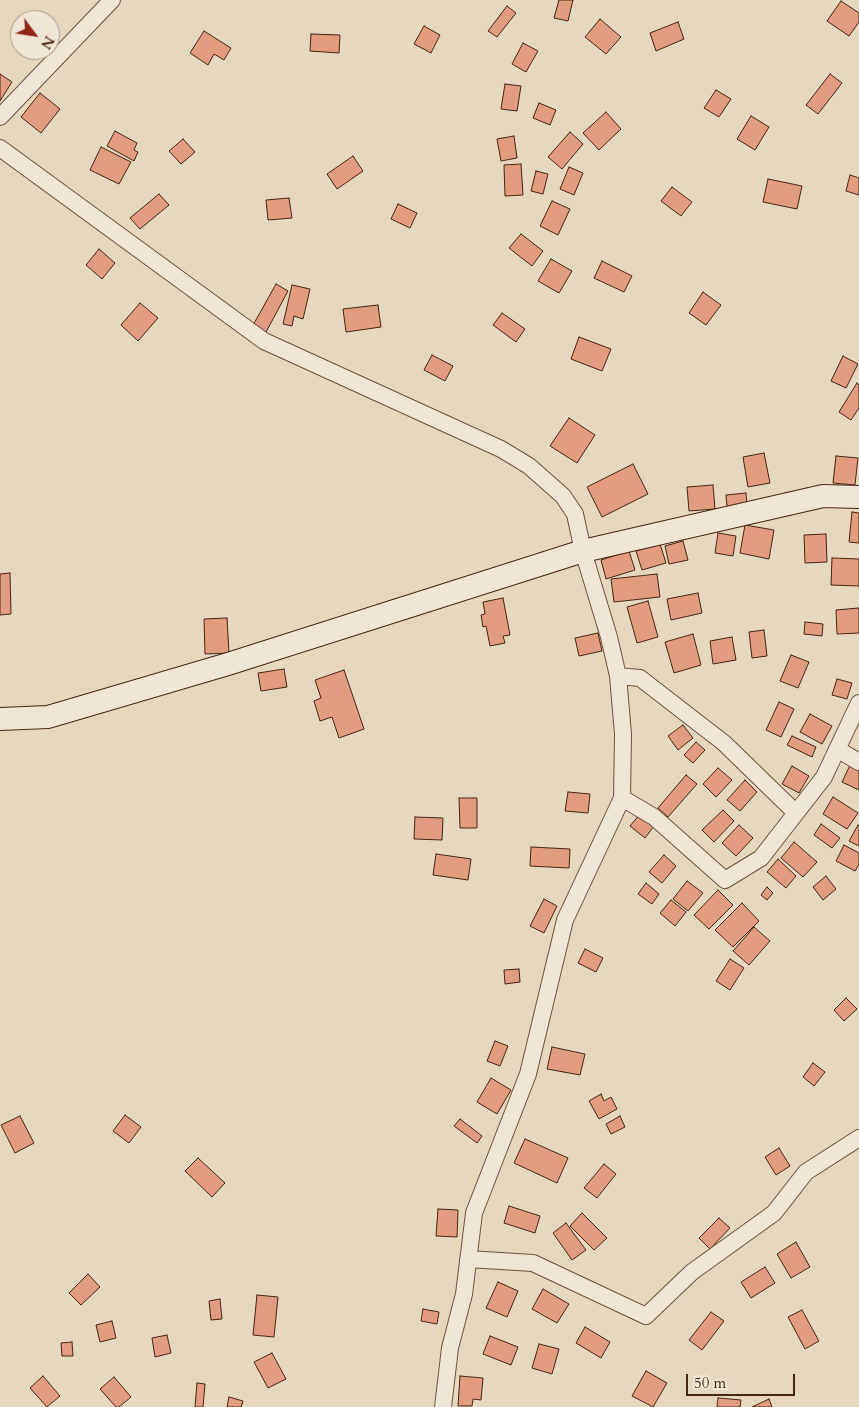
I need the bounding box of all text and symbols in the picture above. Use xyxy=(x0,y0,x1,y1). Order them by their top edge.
north arrow xyxy=(10,10,60,60)
text: N xyxy=(36,32,59,53)
scale bar xyxy=(689,1364,798,1396)
text: 50 m xyxy=(694,1373,726,1393)

